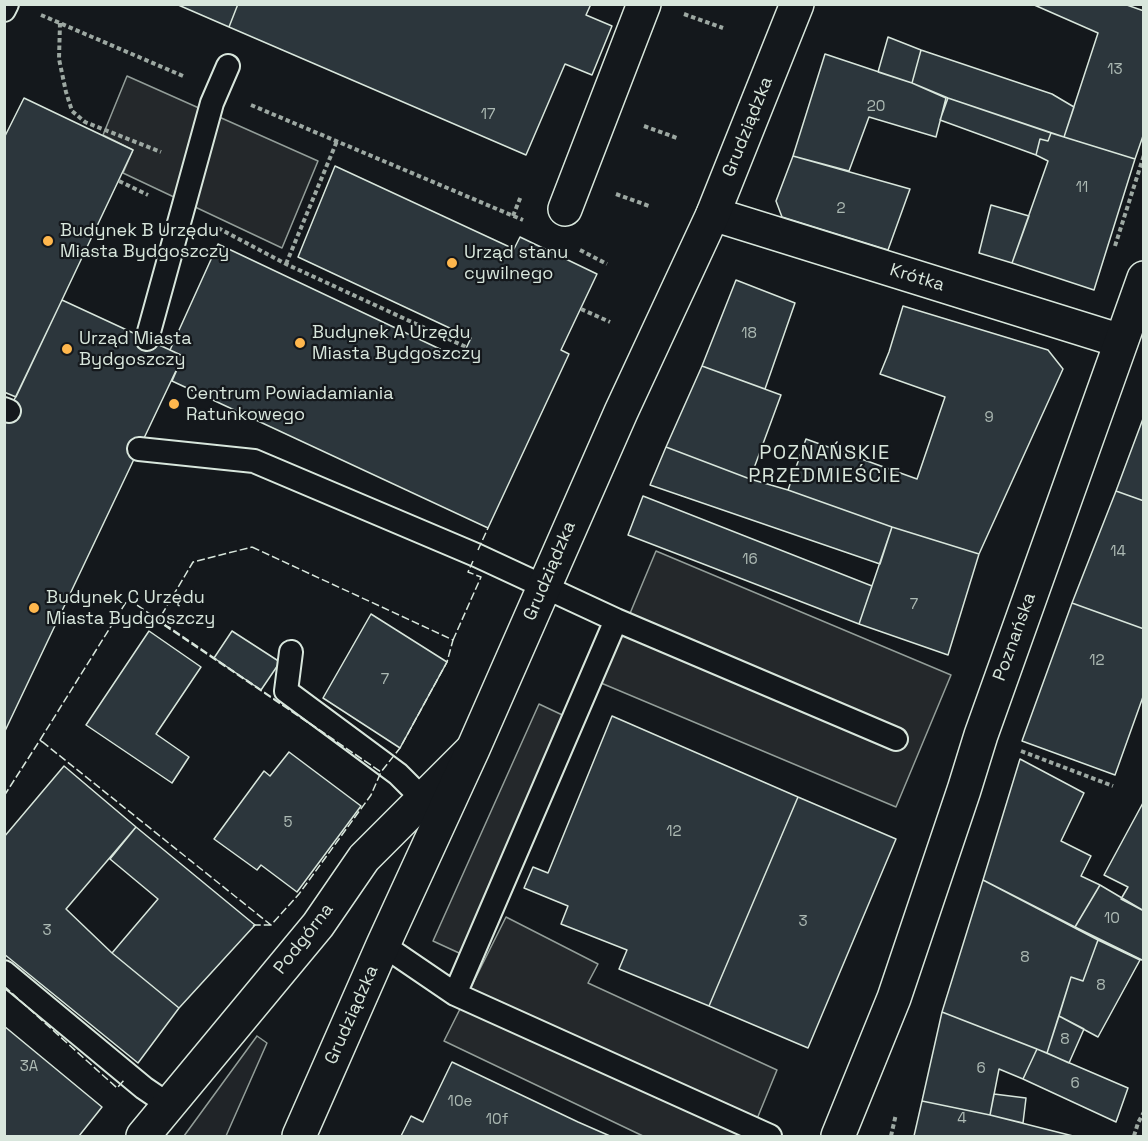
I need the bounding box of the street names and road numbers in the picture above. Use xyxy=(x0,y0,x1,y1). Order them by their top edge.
street label: Grudziądzka xyxy=(718,74,778,180)
street label: Krótka xyxy=(887,259,947,297)
street label: Grudziądzka xyxy=(519,518,581,624)
street label: Poznańska xyxy=(989,590,1041,684)
street label: Podgórna xyxy=(270,899,338,979)
street label: Grudziądzka xyxy=(321,962,383,1068)

